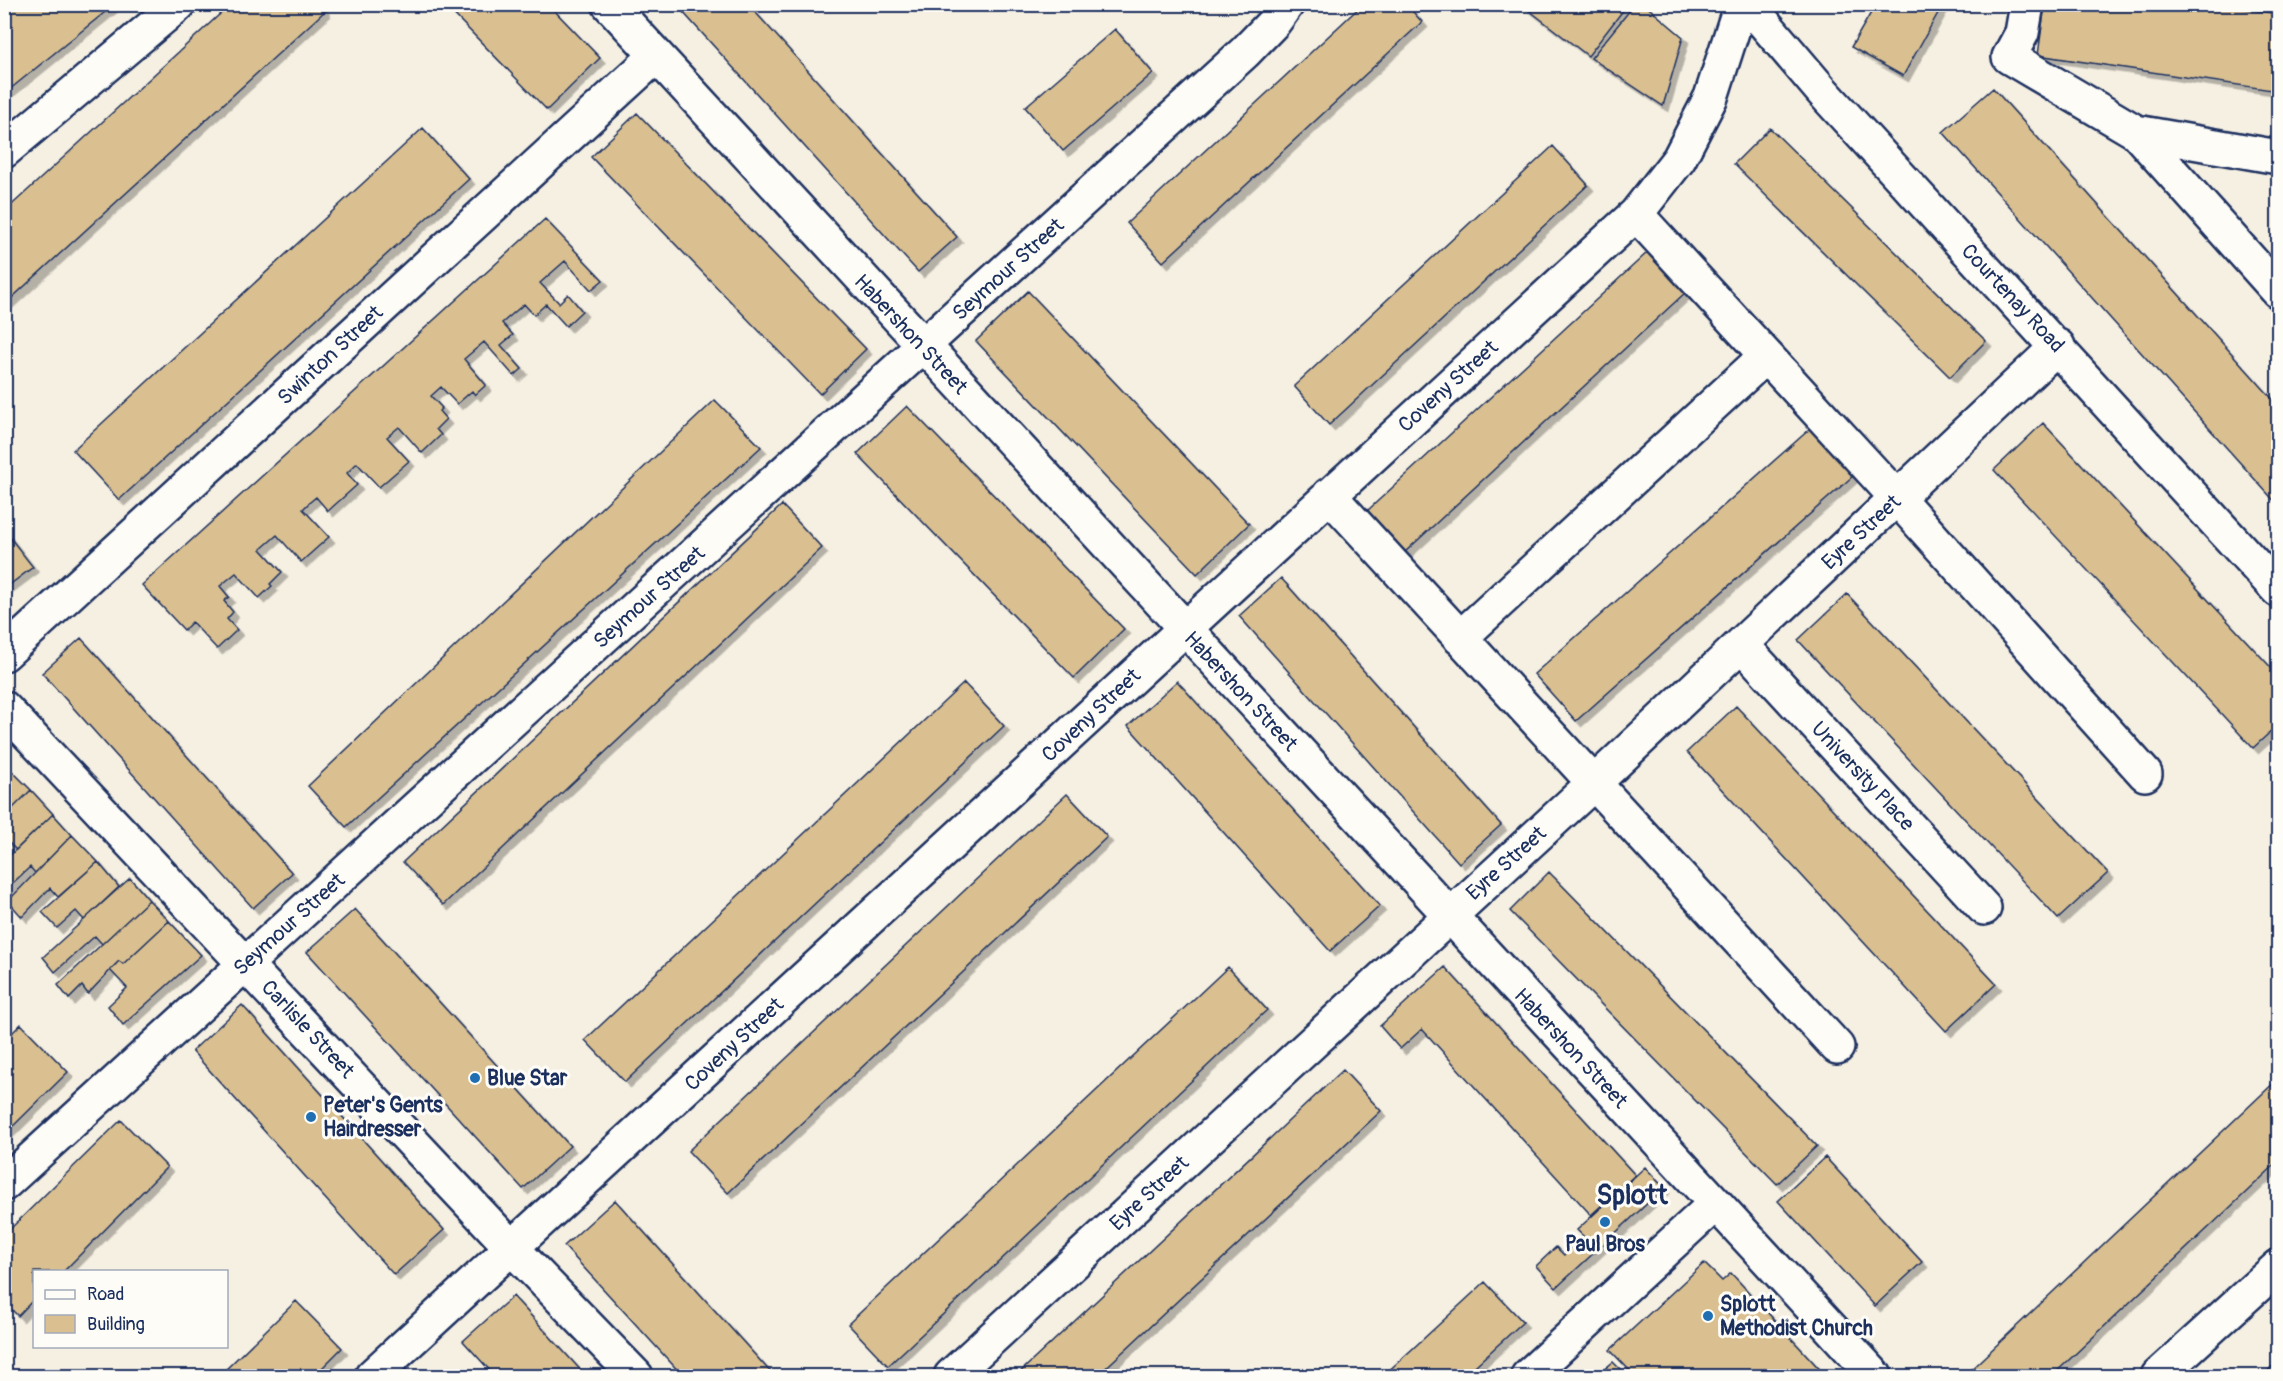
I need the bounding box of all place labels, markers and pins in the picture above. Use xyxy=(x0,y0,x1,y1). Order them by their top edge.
place label: Blue Star xyxy=(487,1065,568,1092)
marker: Blue Star xyxy=(468,1071,482,1085)
place label: Peter's Gents Hairdresser xyxy=(323,1092,443,1143)
marker: Peter's Gents Hairdresser xyxy=(304,1110,318,1124)
marker: Paul Bros xyxy=(1598,1215,1612,1229)
place label: Paul Bros xyxy=(1565,1231,1646,1258)
place label: Splott Methodist Church xyxy=(1720,1291,1873,1342)
marker: Splott Methodist Church xyxy=(1701,1309,1715,1323)

